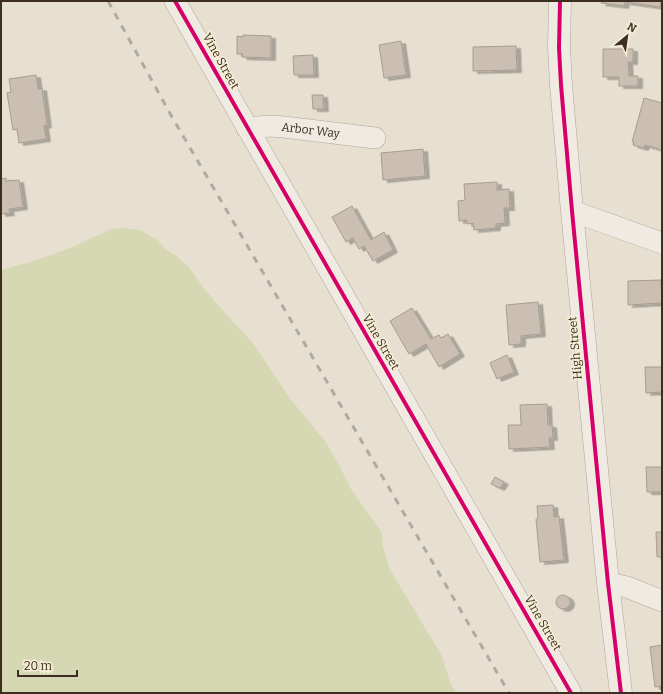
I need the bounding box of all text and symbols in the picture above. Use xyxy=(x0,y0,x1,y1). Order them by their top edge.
north arrow xyxy=(607,16,647,56)
text: N xyxy=(625,20,639,36)
street label: Vine Street xyxy=(200,31,242,92)
street label: Arbor Way xyxy=(281,120,341,141)
street label: Vine Street xyxy=(359,312,403,373)
street label: High Street xyxy=(565,315,585,380)
street label: Vine Street xyxy=(521,593,565,654)
scale bar xyxy=(18,652,77,678)
text: 20 m xyxy=(24,659,53,673)

